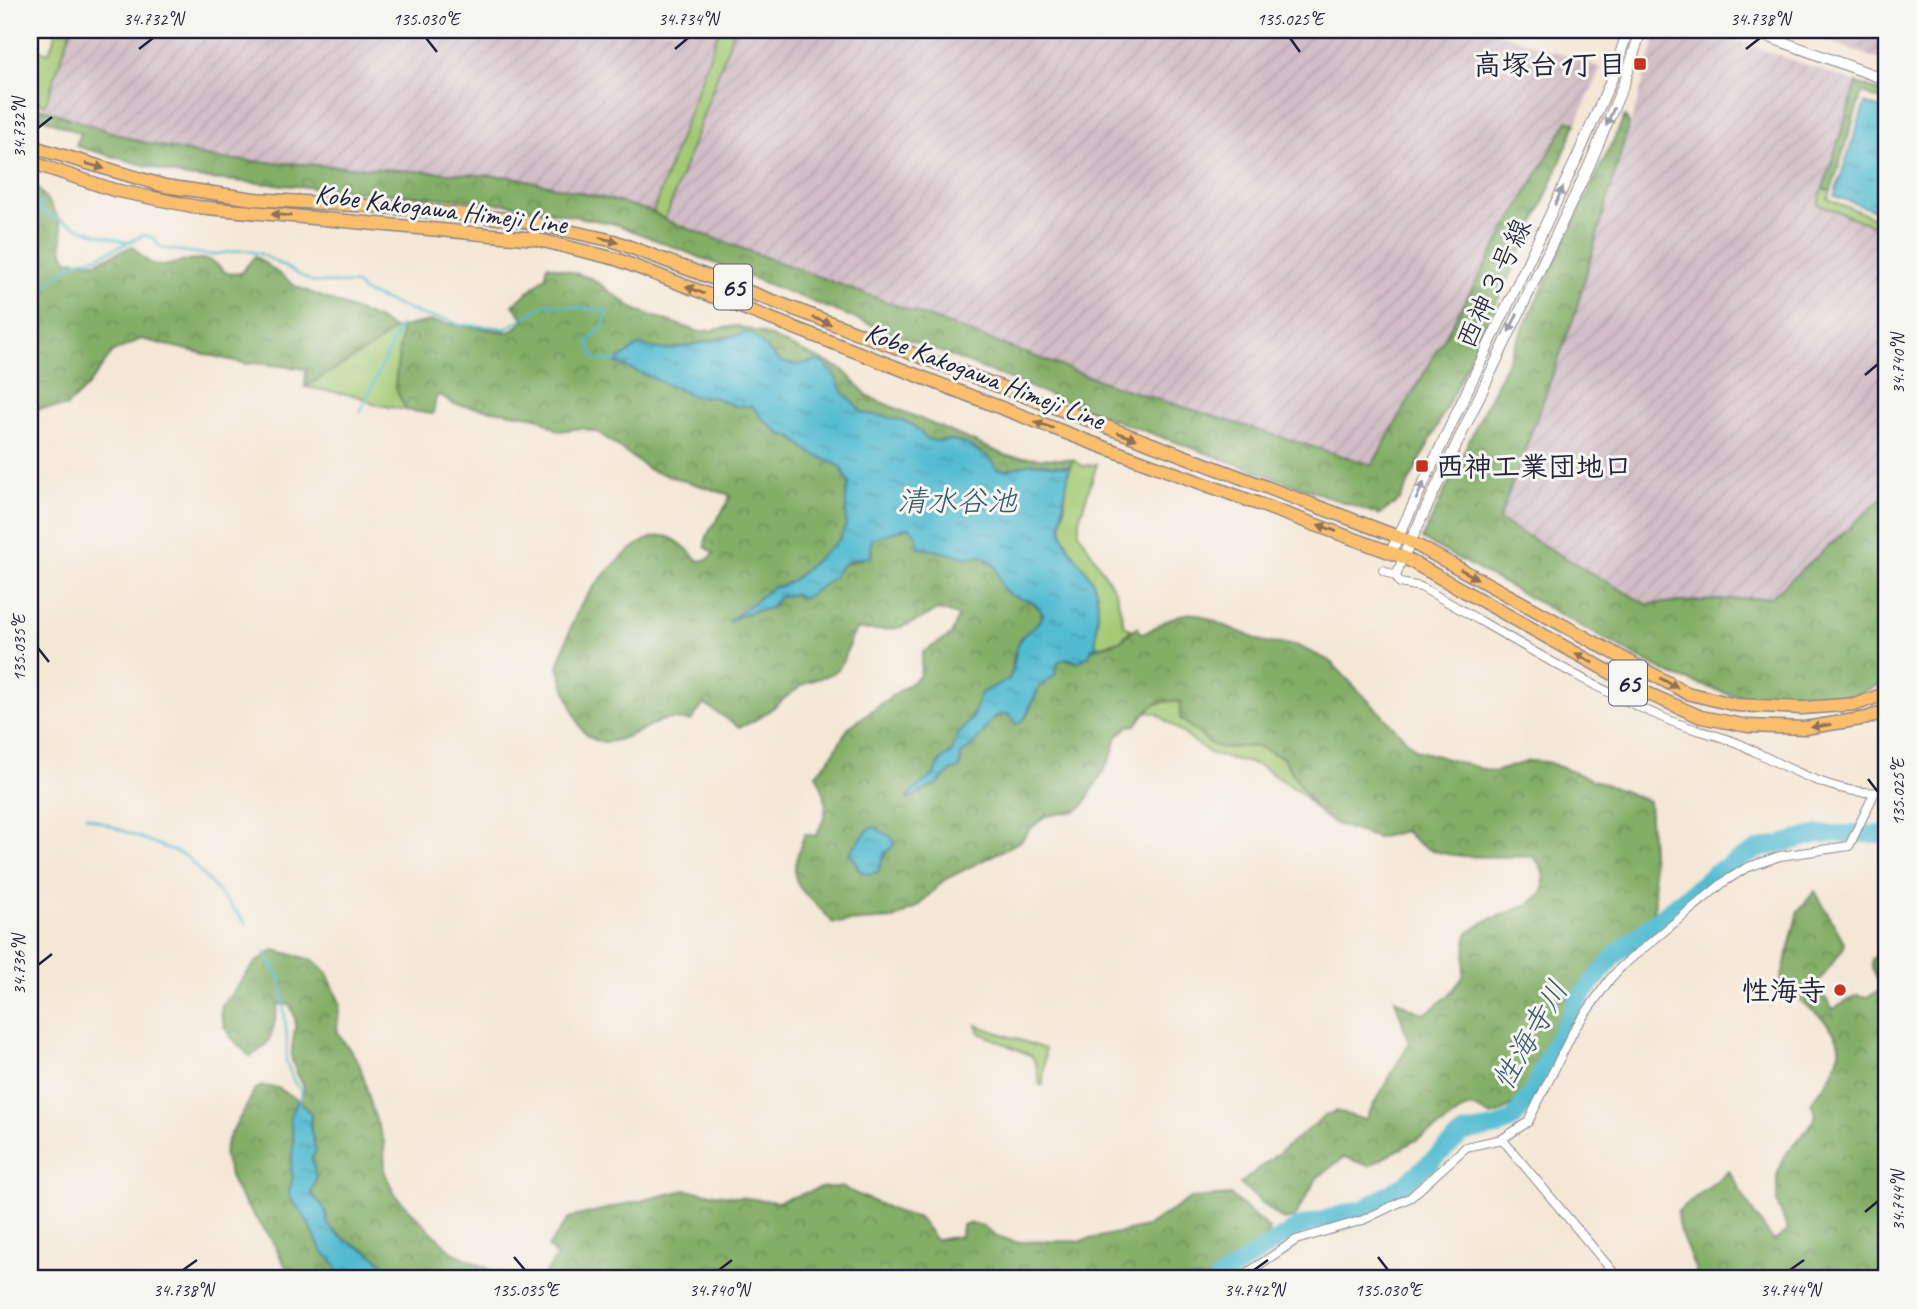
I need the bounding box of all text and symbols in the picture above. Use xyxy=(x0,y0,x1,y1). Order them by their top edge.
text: 34.732°N xyxy=(123,8,186,30)
text: 135.030°E xyxy=(393,8,462,30)
text: 34.734°N xyxy=(658,8,721,30)
text: 135.025°E xyxy=(1257,8,1326,30)
text: 34.738°N xyxy=(1730,8,1793,30)
place label: 高塚台1丁目 xyxy=(1473,47,1626,82)
marker: 高塚台1丁目 xyxy=(1632,56,1648,72)
text: 34.732°N xyxy=(8,95,30,158)
one-way arrow xyxy=(1604,107,1616,127)
one-way arrow xyxy=(85,162,106,172)
street label: Kobe Kakogawa Himeji Line xyxy=(313,176,571,242)
one-way arrow xyxy=(1554,186,1565,206)
one-way arrow xyxy=(269,209,291,220)
street label: 西神３号線 xyxy=(1448,212,1539,354)
one-way arrow xyxy=(599,236,620,246)
road number: 65 xyxy=(714,264,752,310)
one-way arrow xyxy=(684,284,705,295)
one-way arrow xyxy=(1508,313,1519,333)
street label: Kobe Kakogawa Himeji Line xyxy=(860,314,1111,438)
one-way arrow xyxy=(812,316,833,327)
text: 34.740°N xyxy=(1887,331,1909,394)
one-way arrow xyxy=(1034,419,1055,430)
one-way arrow xyxy=(1116,430,1137,441)
place label: 西神工業団地口 xyxy=(1436,449,1632,484)
marker: 西神工業団地口 xyxy=(1414,458,1430,474)
one-way arrow xyxy=(1414,481,1426,501)
water label: 清水谷池 xyxy=(897,482,1018,520)
one-way arrow xyxy=(1316,522,1337,533)
one-way arrow xyxy=(1459,568,1479,580)
text: 135.035°E xyxy=(8,612,30,681)
one-way arrow xyxy=(1574,653,1594,665)
road number: 65 xyxy=(1609,660,1647,706)
one-way arrow xyxy=(1659,677,1678,689)
one-way arrow xyxy=(1810,720,1832,731)
text: 135.025°E xyxy=(1887,756,1909,825)
text: 34.736°N xyxy=(8,932,30,995)
place label: 性海寺 xyxy=(1742,973,1826,1008)
water label: 性海寺川 xyxy=(1484,974,1576,1096)
marker: 性海寺 xyxy=(1832,982,1848,998)
text: 34.744°N xyxy=(1887,1168,1909,1231)
text: 34.738°N xyxy=(153,1279,216,1301)
text: 135.035°E xyxy=(492,1279,561,1301)
text: 34.740°N xyxy=(689,1279,752,1301)
text: 34.742°N xyxy=(1224,1279,1287,1301)
text: 135.030°E xyxy=(1355,1279,1424,1301)
text: 34.744°N xyxy=(1760,1279,1823,1301)

